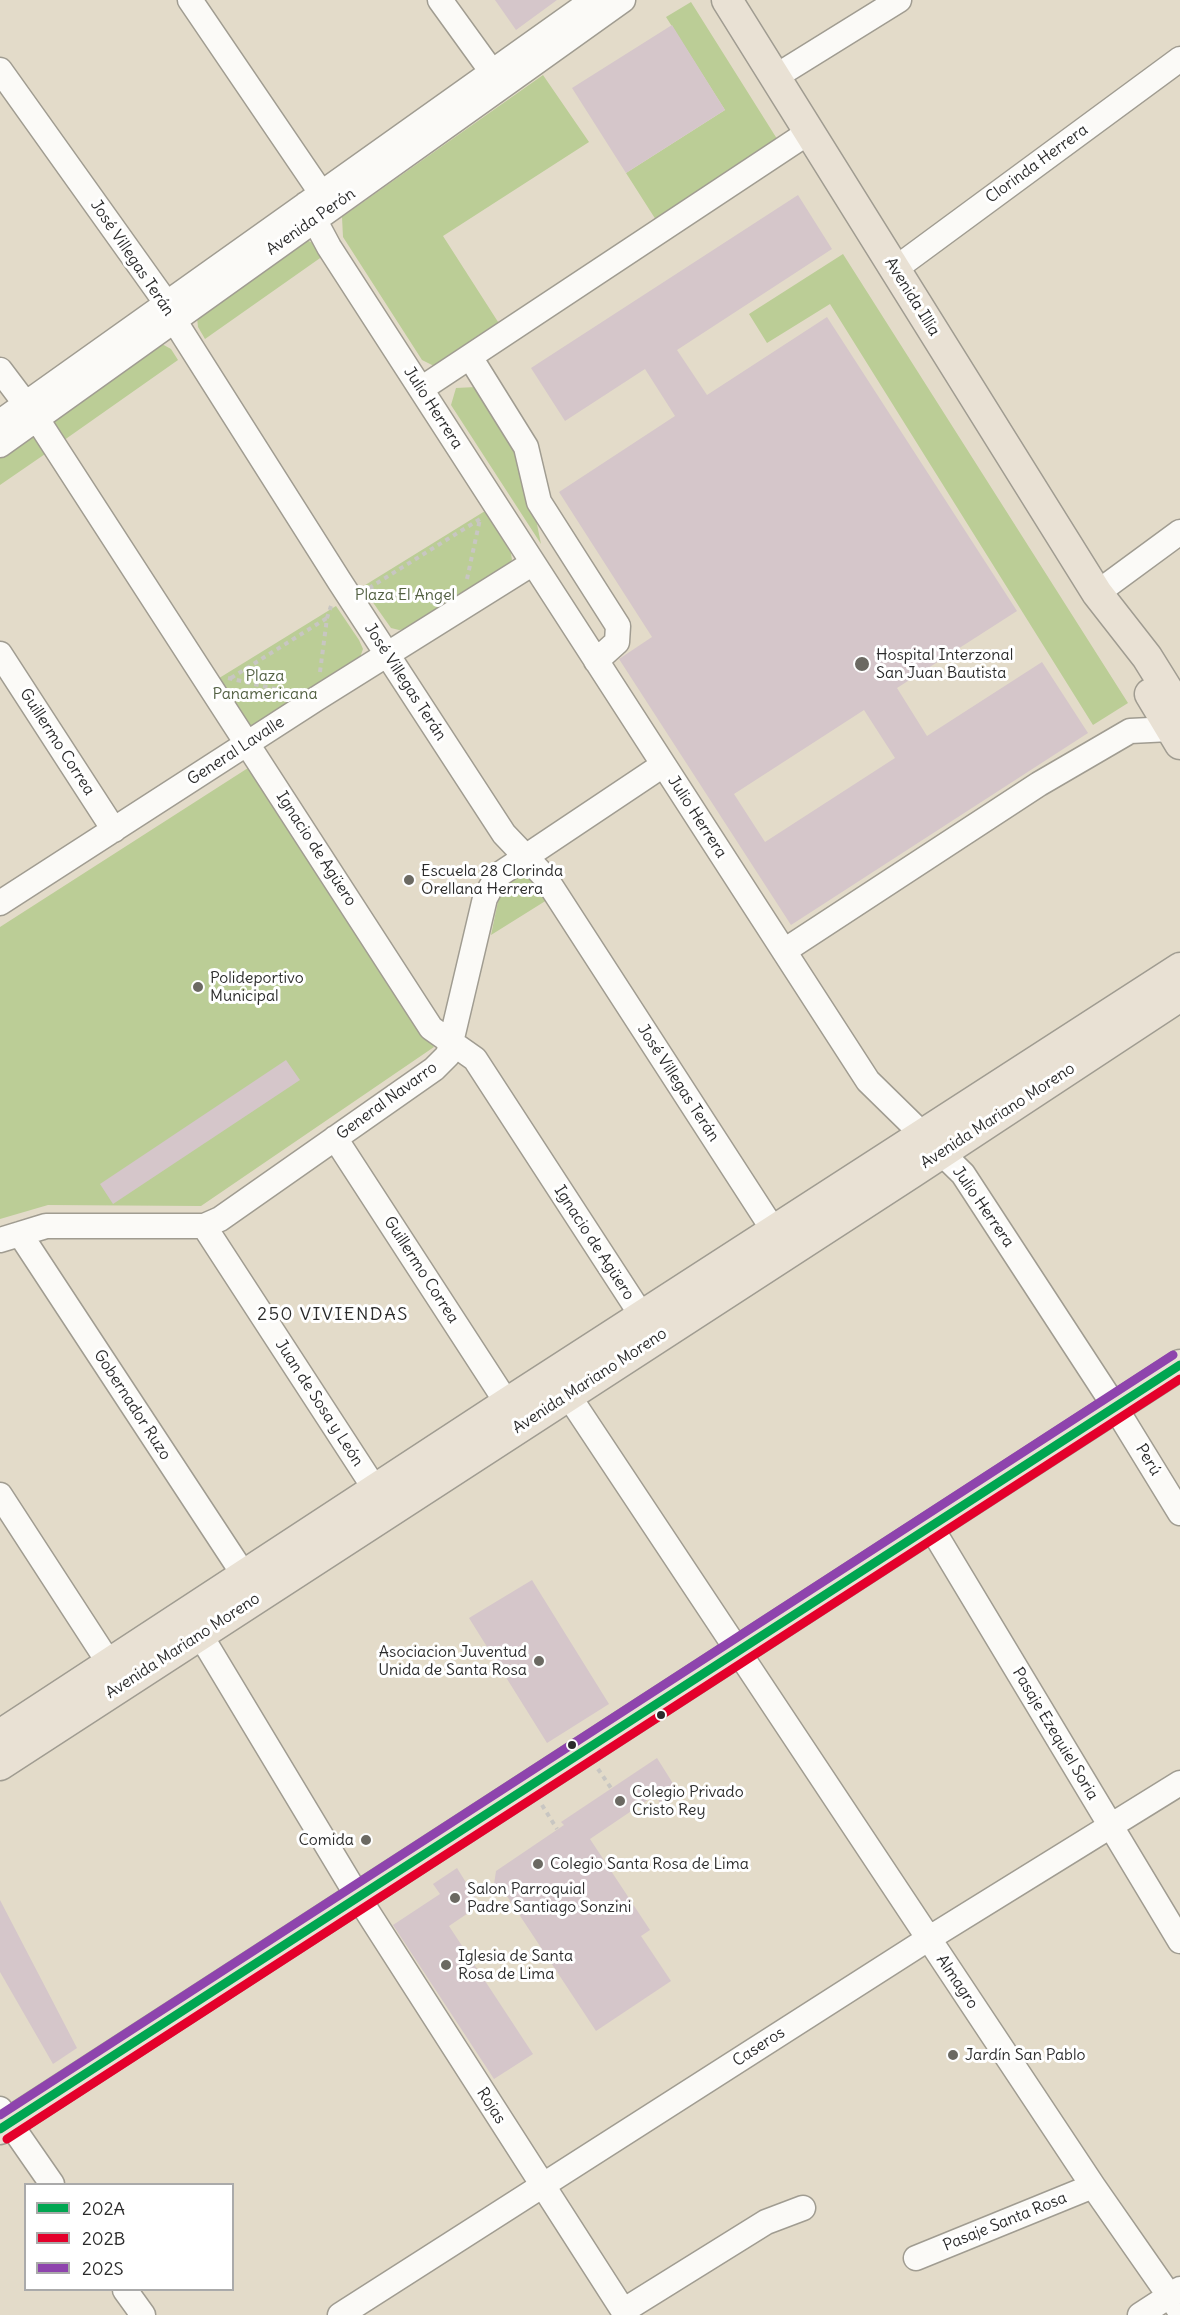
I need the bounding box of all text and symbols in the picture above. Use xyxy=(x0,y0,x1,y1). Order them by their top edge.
street label: Clorinda Herrera xyxy=(982,121,1092,207)
street label: Avenida Perón xyxy=(263,184,359,260)
street label: José Villegas Terán xyxy=(86,196,178,320)
street label: Avenida Illia xyxy=(880,254,944,340)
street label: Julio Herrera xyxy=(399,363,467,453)
park label: Plaza El Angel xyxy=(355,585,455,605)
street label: José Villegas Terán xyxy=(360,620,450,744)
place label: Hospital Interzonal San Juan Bautista xyxy=(876,645,1013,683)
marker: Hospital Interzonal San Juan Bautista xyxy=(853,655,871,673)
park label: Plaza Panamericana xyxy=(212,666,318,704)
street label: Guillermo Correa xyxy=(15,685,99,799)
street label: General Lavalle xyxy=(184,713,288,789)
street label: Julio Herrera xyxy=(663,772,731,862)
street label: Ignacio de Agüero xyxy=(272,788,360,910)
place label: Escuela 28 Clorinda Orellana Herrera xyxy=(421,861,563,899)
marker: Escuela 28 Clorinda Orellana Herrera xyxy=(402,873,416,887)
place label: Polideportivo Municipal xyxy=(210,968,304,1006)
marker: Polideportivo Municipal xyxy=(191,980,205,994)
street label: José Villegas Terán xyxy=(633,1021,723,1145)
street label: General Navarro xyxy=(333,1058,441,1144)
street label: Avenida Mariano Moreno xyxy=(917,1059,1079,1173)
street label: Julio Herrera xyxy=(948,1163,1018,1251)
street label: Ignacio de Agüero xyxy=(550,1182,638,1304)
street label: Guillermo Correa xyxy=(379,1213,463,1327)
district label: 250 VIVIENDAS xyxy=(257,1304,409,1326)
street label: Avenida Mariano Moreno xyxy=(509,1324,671,1438)
street label: Juan de Sosa y León xyxy=(271,1336,367,1470)
street label: Gobernador Ruzo xyxy=(89,1346,175,1464)
street label: Perú xyxy=(1131,1441,1165,1479)
street label: Avenida Mariano Moreno xyxy=(102,1589,264,1703)
place label: Asociacion Juventud Unida de Santa Rosa xyxy=(378,1642,527,1680)
marker: Asociacion Juventud Unida de Santa Rosa xyxy=(532,1654,546,1668)
street label: Pasaje Ezequiel Soria xyxy=(1008,1664,1102,1804)
unlabelled marker xyxy=(655,1709,667,1721)
unlabelled marker xyxy=(566,1739,578,1751)
place label: Colegio Privado Cristo Rey xyxy=(632,1782,744,1820)
marker: Colegio Privado Cristo Rey xyxy=(613,1794,627,1808)
place label: Comida xyxy=(298,1830,354,1850)
marker: Comida xyxy=(359,1833,373,1847)
place label: Colegio Santa Rosa de Lima xyxy=(550,1854,749,1874)
marker: Colegio Santa Rosa de Lima xyxy=(531,1857,545,1871)
place label: Salon Parroquial Padre Santiago Sonzini xyxy=(467,1879,631,1917)
marker: Salon Parroquial Padre Santiago Sonzini xyxy=(448,1891,462,1905)
place label: Iglesia de Santa Rosa de Lima xyxy=(458,1946,573,1984)
street label: Almagro xyxy=(932,1951,982,2013)
marker: Iglesia de Santa Rosa de Lima xyxy=(439,1958,453,1972)
street label: Caseros xyxy=(729,2023,789,2071)
place label: Jardín San Pablo xyxy=(965,2045,1086,2065)
marker: Jardín San Pablo xyxy=(946,2048,960,2062)
street label: Rojas xyxy=(472,2084,510,2128)
legend xyxy=(24,2183,234,2291)
street label: Pasaje Santa Rosa xyxy=(940,2188,1070,2256)
text: 202A xyxy=(82,2197,125,2220)
text: 202B xyxy=(82,2227,125,2250)
text: 202S xyxy=(82,2257,124,2280)

